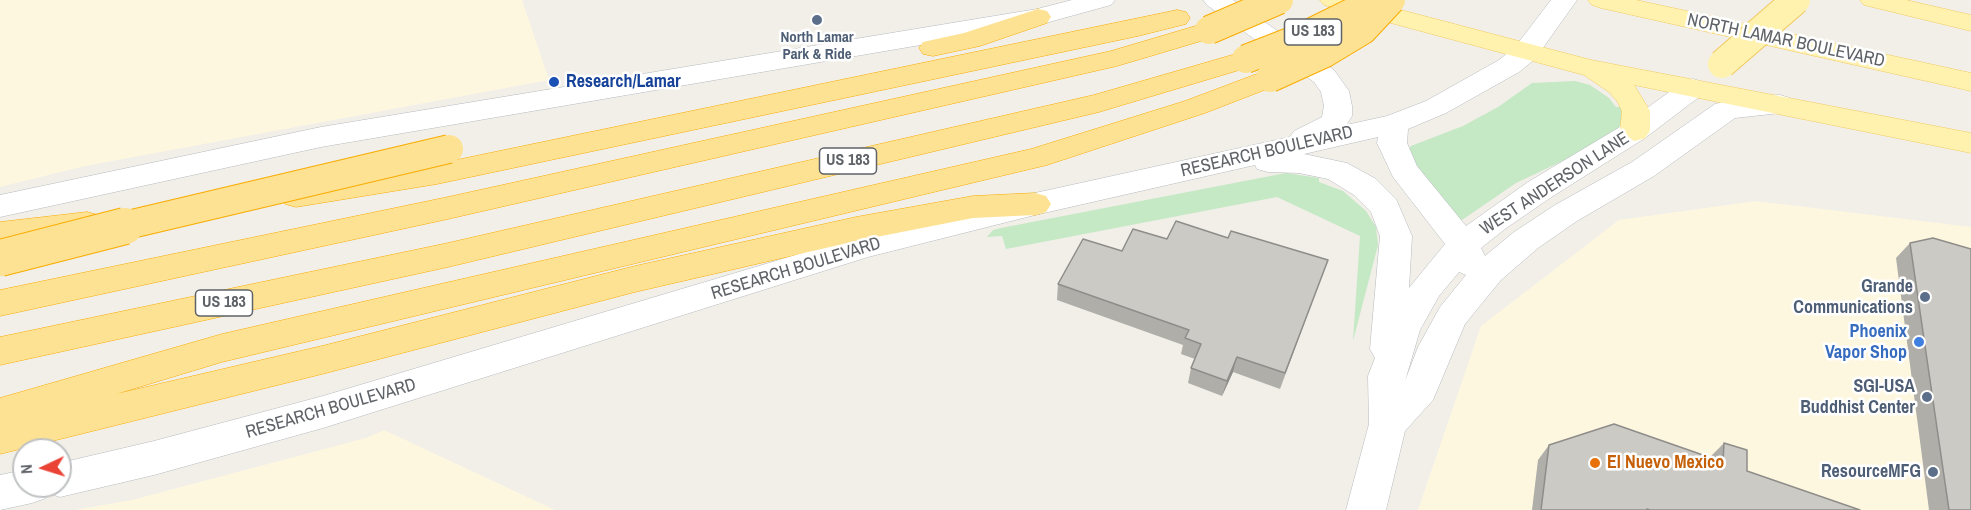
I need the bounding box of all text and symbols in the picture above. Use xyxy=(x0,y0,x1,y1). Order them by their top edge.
street label: NORTH LAMAR BOULEVARD xyxy=(1685,10,1887,72)
marker: North Lamar Park & Ride xyxy=(810,13,824,27)
road number: US 183 xyxy=(1284,19,1342,45)
place label: North Lamar Park & Ride xyxy=(780,29,854,64)
place label: Research/Lamar xyxy=(566,71,681,93)
marker: Research/Lamar xyxy=(547,75,561,89)
street label: RESEARCH BOULEVARD xyxy=(1179,122,1355,182)
street label: WEST ANDERSON LANE xyxy=(1477,128,1633,240)
road number: US 183 xyxy=(820,148,876,174)
street label: RESEARCH BOULEVARD xyxy=(709,233,883,305)
place label: Grande Communications xyxy=(1793,276,1913,318)
road number: US 183 xyxy=(196,290,252,316)
marker: Grande Communications xyxy=(1918,290,1932,304)
place label: Phoenix Vapor Shop xyxy=(1825,321,1907,364)
marker: Phoenix Vapor Shop xyxy=(1912,335,1926,349)
street label: RESEARCH BOULEVARD xyxy=(243,374,419,444)
place label: SGI-USA Buddhist Center xyxy=(1800,376,1915,418)
marker: SGI-USA Buddhist Center xyxy=(1920,390,1934,404)
north arrow xyxy=(12,438,72,498)
place label: El Nuevo Mexico xyxy=(1607,452,1724,474)
marker: El Nuevo Mexico xyxy=(1588,456,1602,470)
place label: ResourceMFG xyxy=(1821,461,1921,483)
text: N xyxy=(15,464,37,475)
marker: ResourceMFG xyxy=(1926,465,1940,479)

